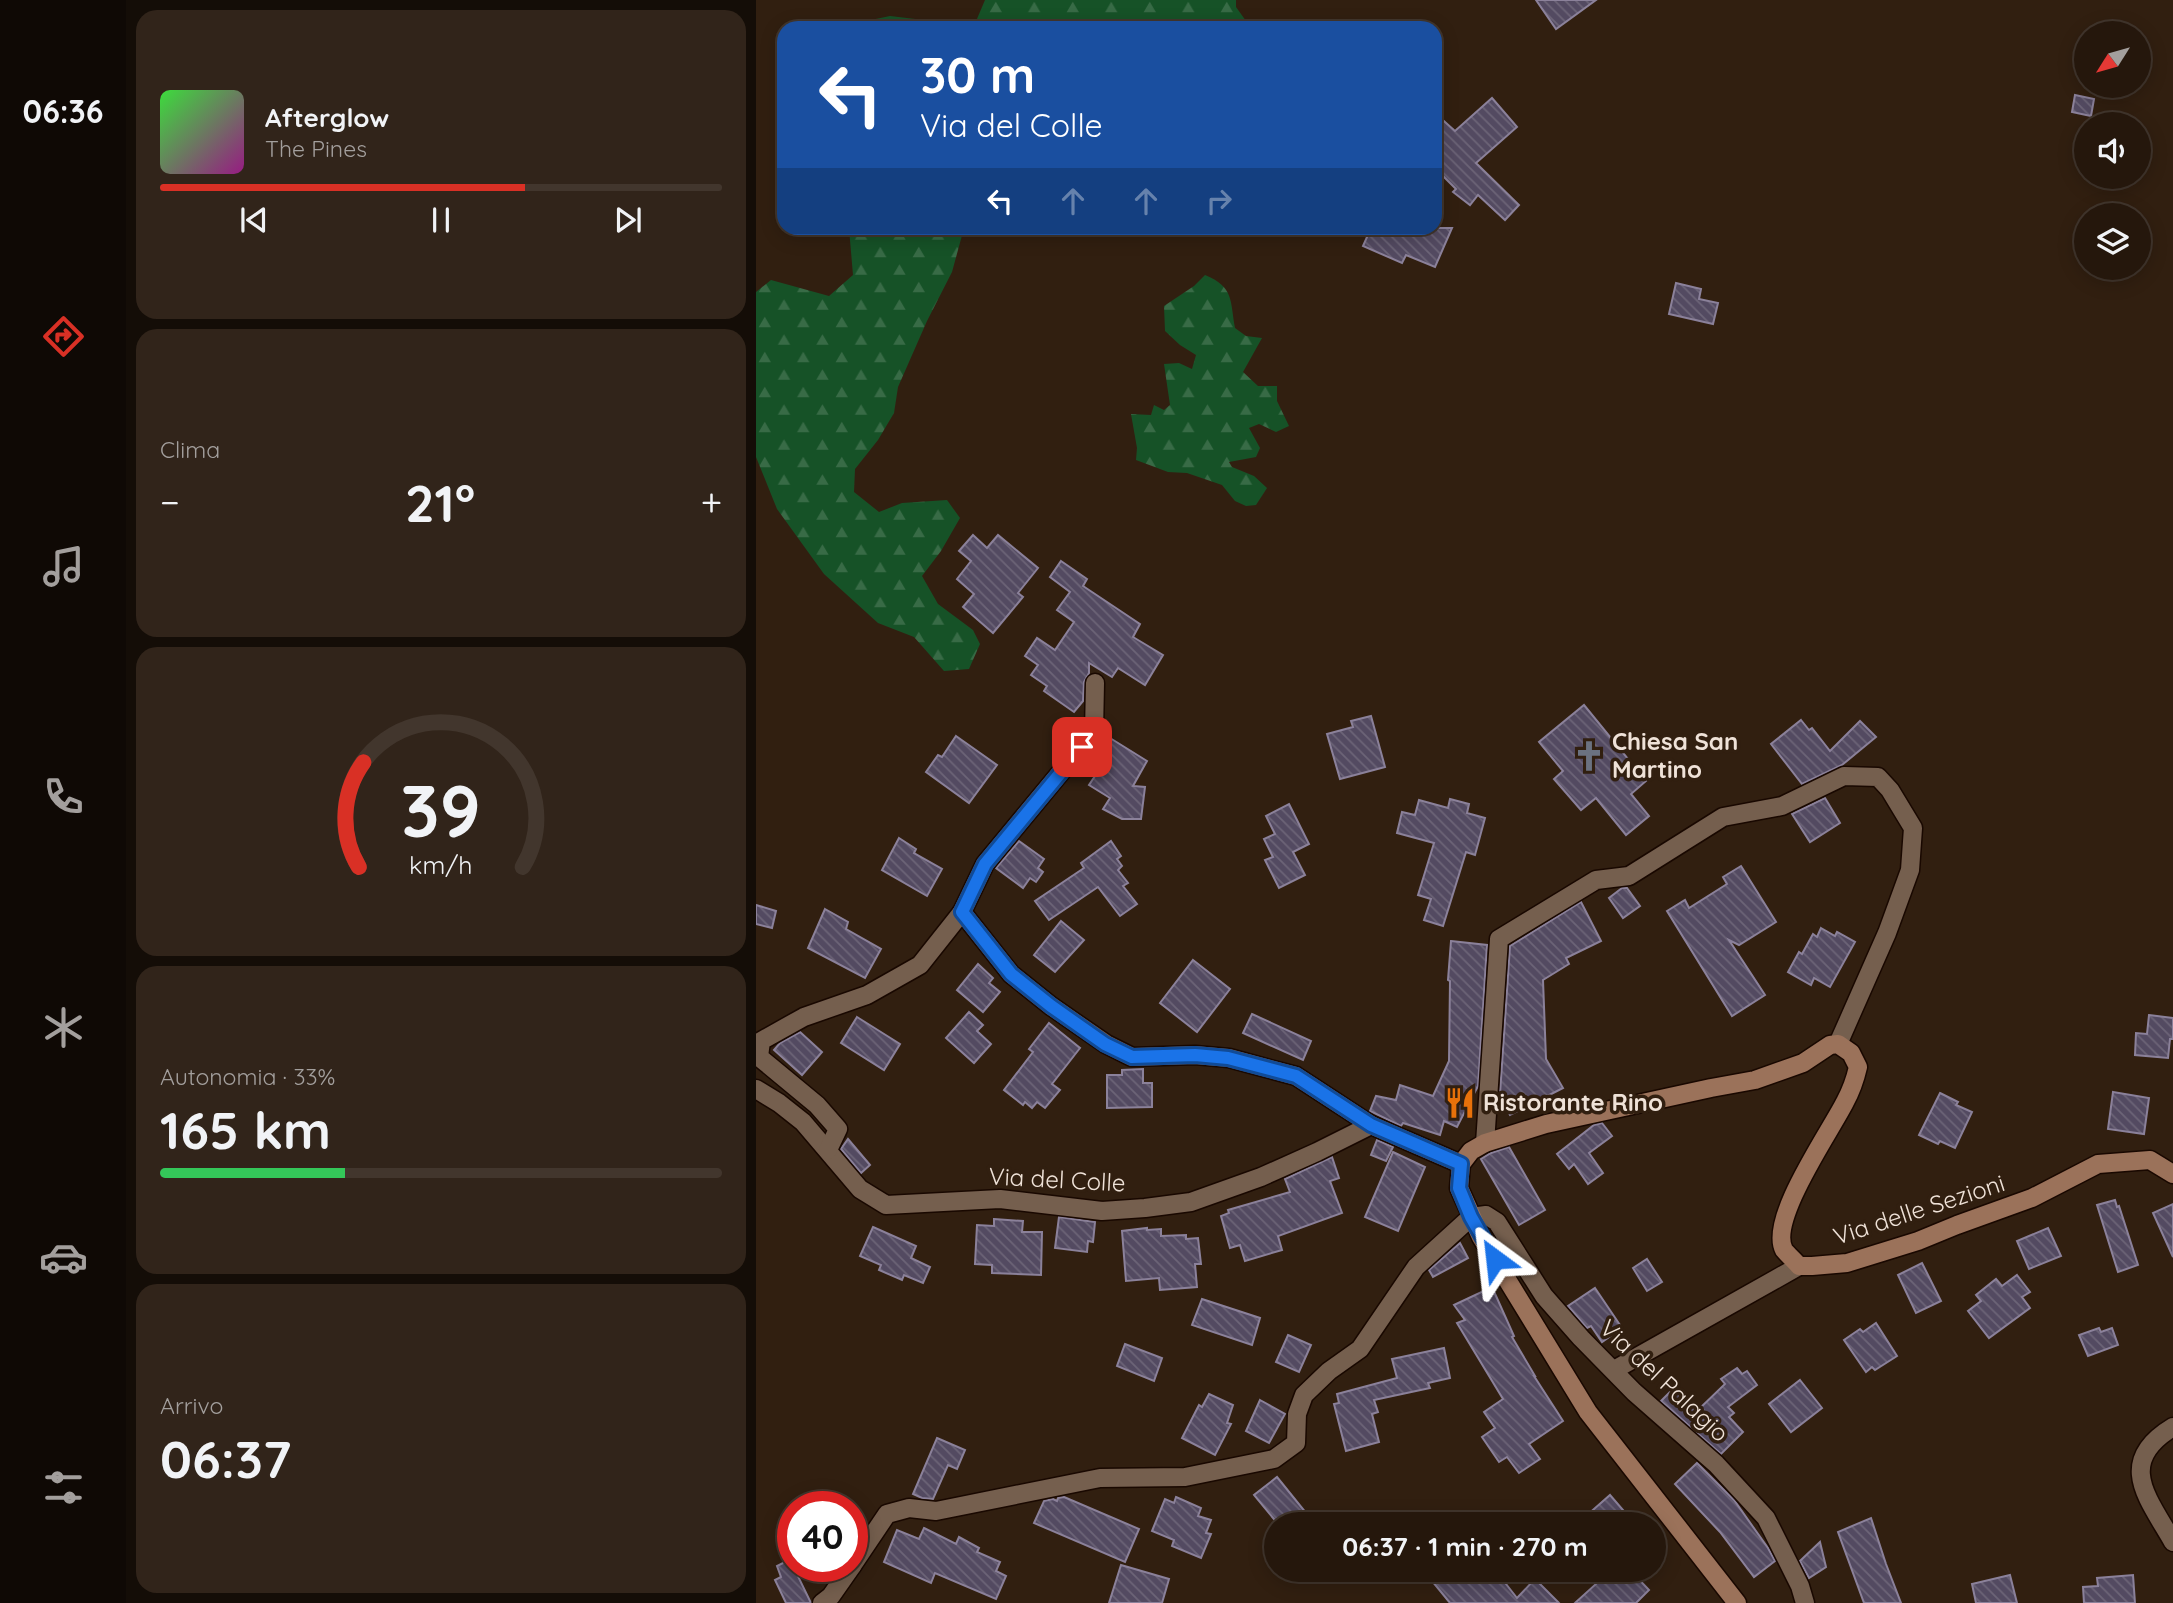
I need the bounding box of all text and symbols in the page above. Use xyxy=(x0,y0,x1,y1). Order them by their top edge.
north arrow xyxy=(2074,21,2151,98)
map controls xyxy=(2074,21,2151,280)
text: 30 m xyxy=(920,44,1035,105)
icon: left xyxy=(805,49,896,140)
text: 06:36 xyxy=(23,91,103,131)
text: Afterglow xyxy=(265,101,389,134)
text: Via del Colle xyxy=(920,105,1103,145)
button: sound xyxy=(2074,112,2151,189)
text: The Pines xyxy=(265,134,367,163)
icon: left xyxy=(981,182,1019,220)
icon: ahead xyxy=(1054,182,1092,220)
icon: ahead xyxy=(1127,182,1165,220)
icon: right xyxy=(1200,182,1238,220)
icon: previous xyxy=(235,201,273,239)
icon: pause xyxy=(422,201,460,239)
icon: next xyxy=(609,201,647,239)
button: layers xyxy=(2074,203,2151,280)
icon: directions xyxy=(39,312,88,361)
text: Clima xyxy=(160,435,220,464)
text: 21° xyxy=(405,470,475,535)
text: − xyxy=(160,478,180,526)
text: + xyxy=(701,478,722,526)
icon: music xyxy=(39,542,88,591)
pin xyxy=(1052,717,1112,777)
place label: Chiesa San Martino xyxy=(1612,726,1738,784)
icon: arrive xyxy=(1063,728,1101,766)
church icon: Chiesa San Martino xyxy=(1572,739,1606,773)
text: 39 xyxy=(401,765,481,856)
icon: phone xyxy=(39,772,88,821)
text: km/h xyxy=(409,849,473,880)
icon: climate xyxy=(39,1003,88,1052)
text: Autonomia · 33% xyxy=(160,1062,335,1091)
restaurant icon: Ristorante Rino xyxy=(1443,1086,1477,1120)
place label: Ristorante Rino xyxy=(1483,1087,1663,1117)
text: 165 km xyxy=(160,1097,331,1162)
street label: Via del Colle xyxy=(988,1160,1126,1198)
street label: Via delle Sezioni xyxy=(1829,1167,2008,1251)
position arrow xyxy=(1458,1222,1532,1296)
icon: car xyxy=(39,1233,88,1282)
street label: Via del Palagio xyxy=(1594,1313,1736,1448)
text: Arrivo xyxy=(160,1391,223,1420)
text: 06:37 xyxy=(160,1426,291,1491)
icon: filters xyxy=(39,1463,88,1512)
speed limit sign: 40 xyxy=(777,1491,868,1582)
text: 06:37 · 1 min · 270 m xyxy=(1342,1530,1588,1563)

